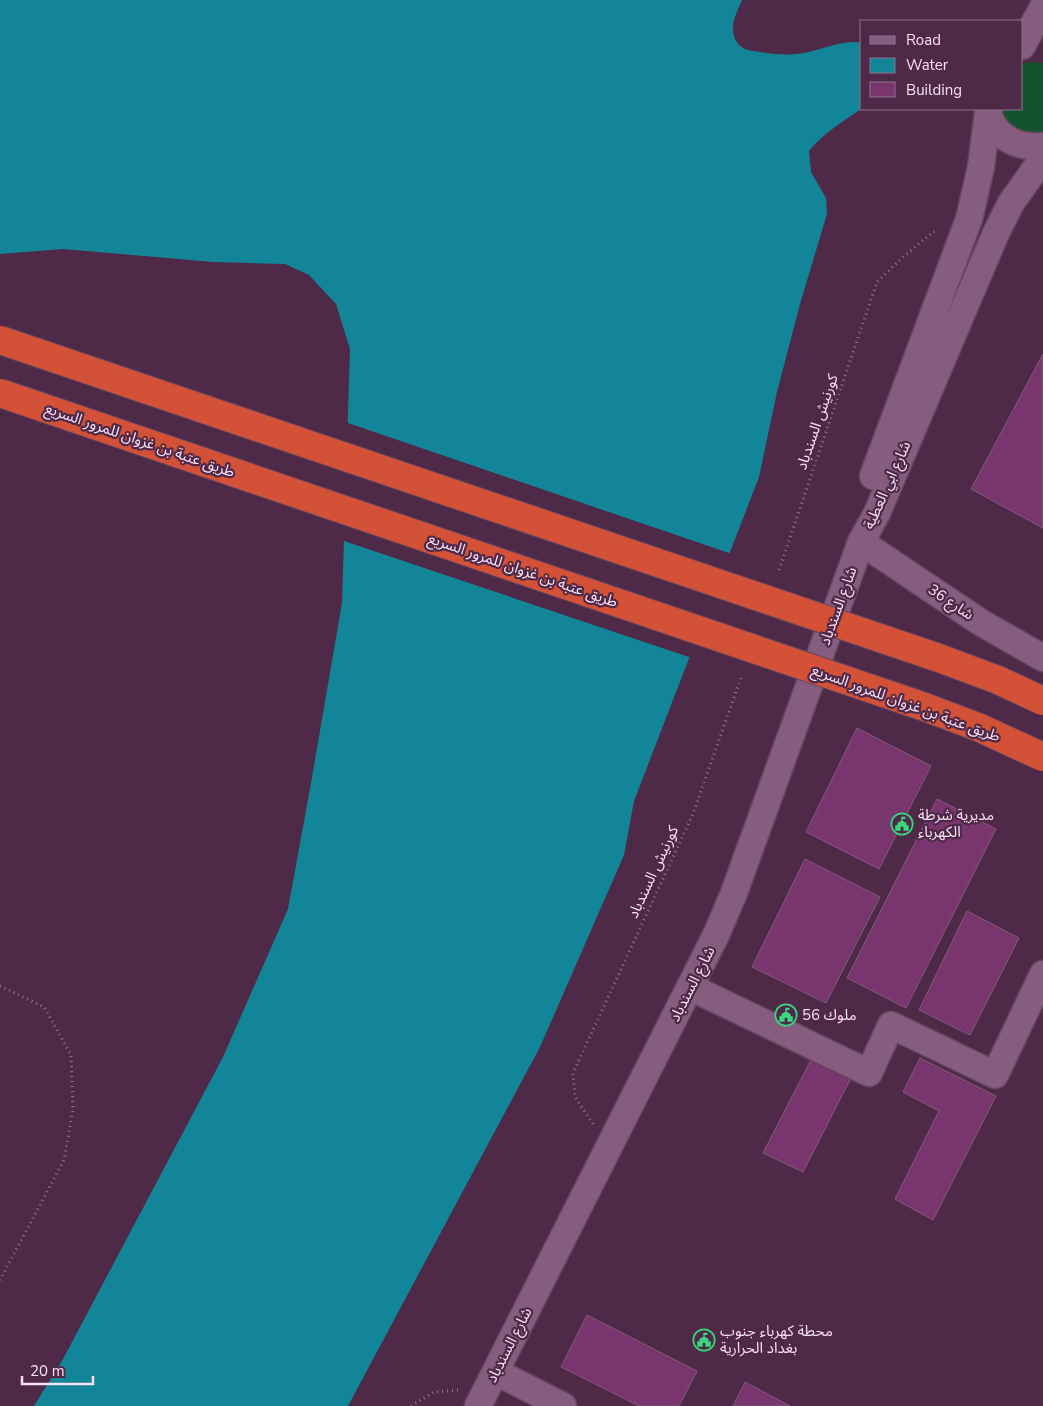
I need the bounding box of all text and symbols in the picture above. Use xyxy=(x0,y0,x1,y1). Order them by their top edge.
legend xyxy=(860,20,1023,110)
text: Road xyxy=(906,30,941,50)
text: Water xyxy=(906,55,949,75)
text: Building xyxy=(906,80,962,100)
street label: كورنيش السندباد xyxy=(791,371,843,472)
street label: طريق عتبة بن غزوان للمرور السريع xyxy=(42,398,238,484)
street label: شارع ابي العطية xyxy=(859,438,917,533)
street label: طريق عتبة بن غزوان للمرور السريع xyxy=(425,528,621,614)
street label: شارع السندباد xyxy=(815,564,863,649)
street label: شارع 36 xyxy=(923,579,978,626)
street label: طريق عتبة بن غزوان للمرور السريع xyxy=(808,659,1003,748)
place label: مديرية شرطة الكهرباء xyxy=(918,805,994,842)
public building icon: مديرية شرطة الكهرباء xyxy=(890,812,914,836)
street label: كورنيش السندباد xyxy=(623,822,683,921)
street label: شارع السندباد xyxy=(664,943,721,1026)
public building icon: ملوك 56 xyxy=(774,1003,798,1027)
place label: ملوك 56 xyxy=(802,1005,857,1025)
street label: شارع السندباد xyxy=(481,1304,538,1387)
place label: محطة كهرباء جنوب بغداد الحرارية xyxy=(720,1321,833,1358)
public building icon: محطة كهرباء جنوب بغداد الحرارية xyxy=(692,1328,716,1352)
scale bar xyxy=(22,1354,94,1386)
text: 20 m xyxy=(30,1361,65,1381)

